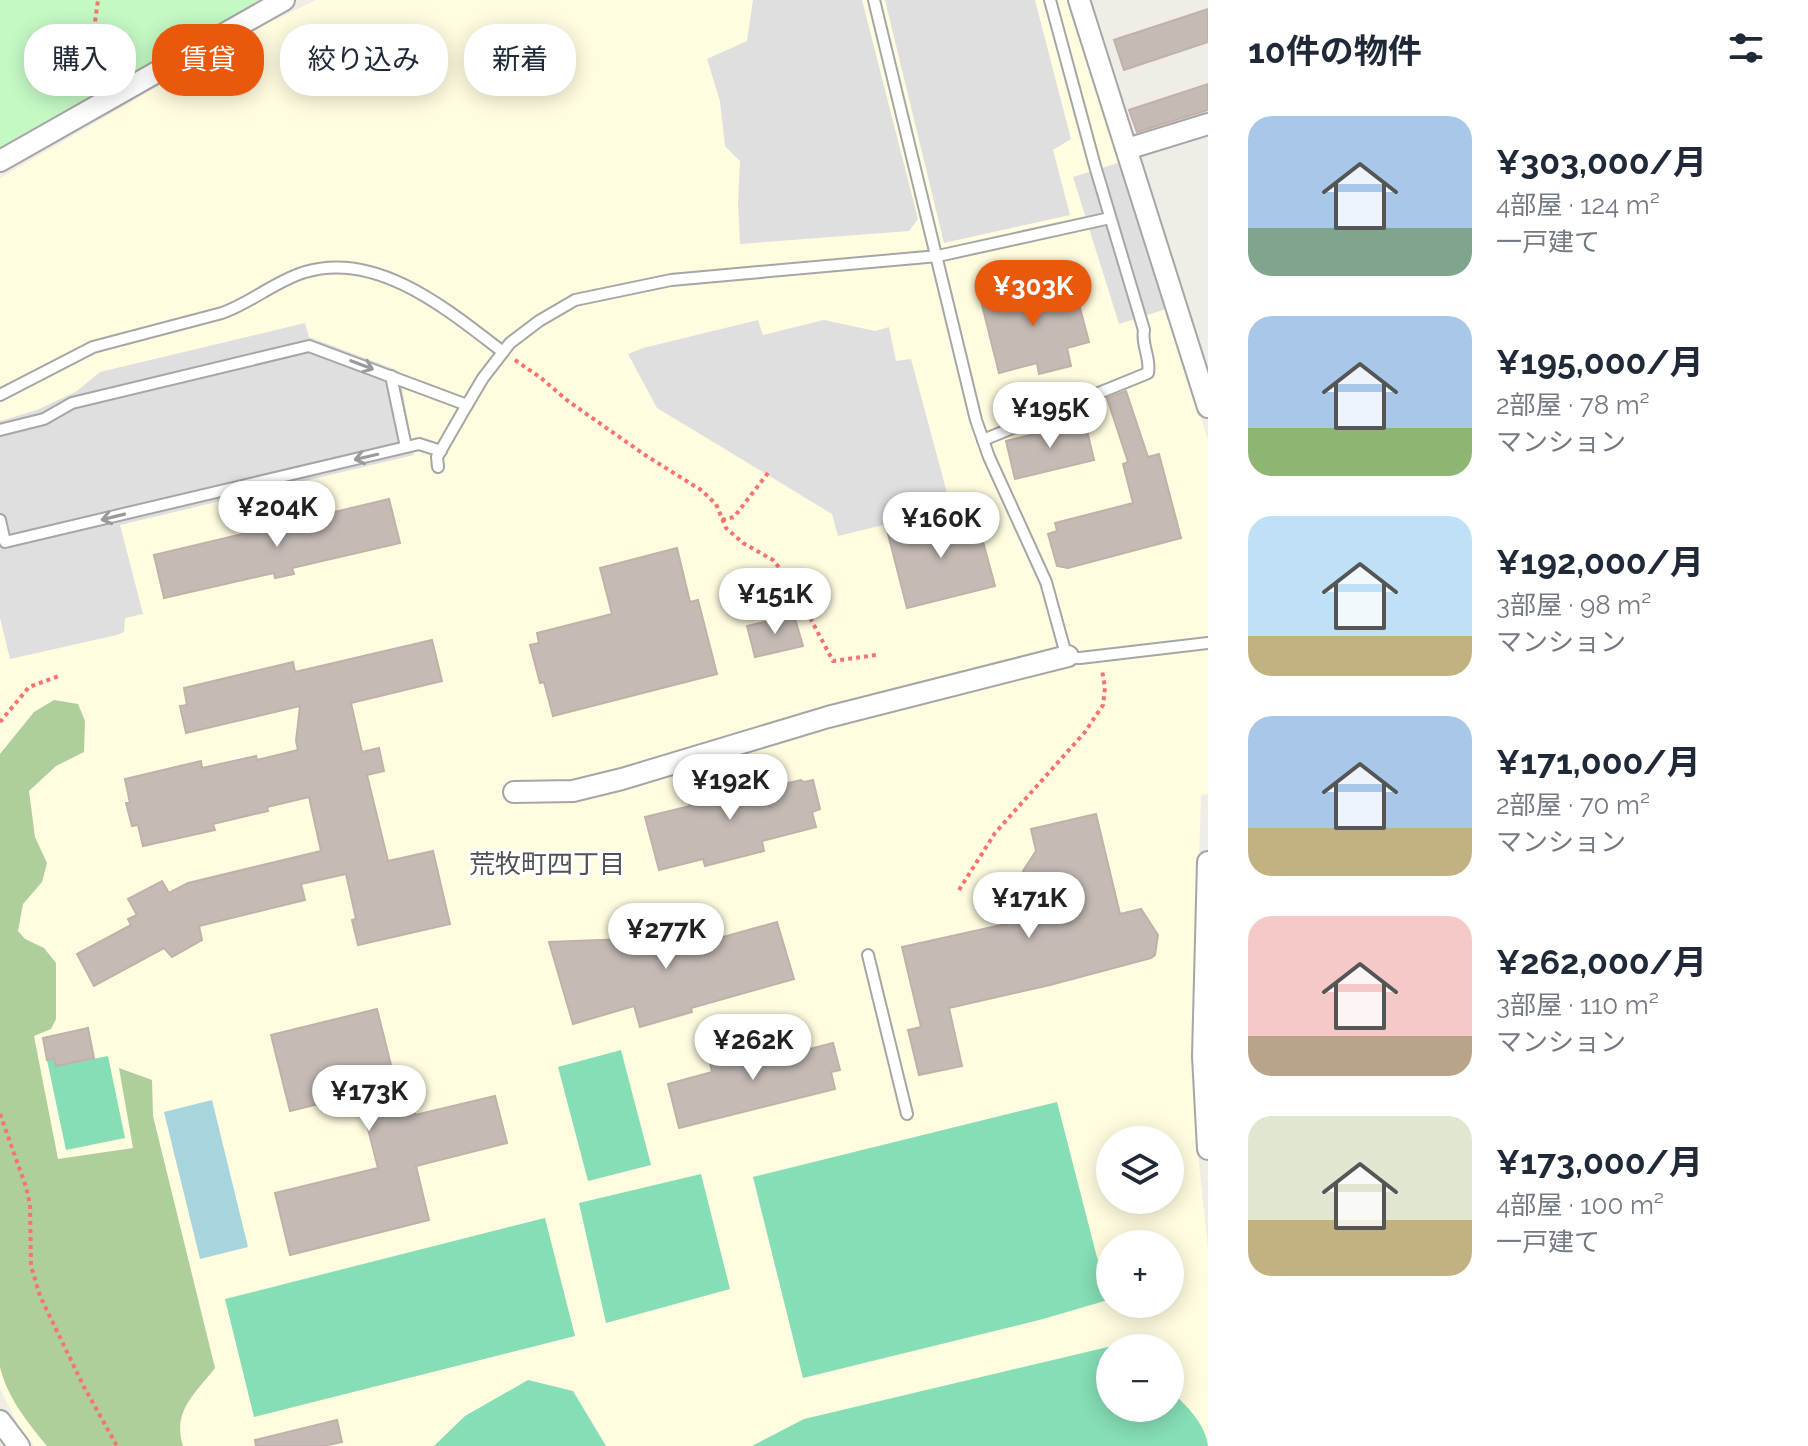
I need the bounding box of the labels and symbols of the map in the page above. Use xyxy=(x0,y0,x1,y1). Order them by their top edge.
pin: ¥303K xyxy=(977,260,1089,328)
one-way arrow xyxy=(349,359,374,373)
pin: ¥195K xyxy=(994,382,1106,450)
one-way arrow xyxy=(353,450,379,465)
pin: ¥204K xyxy=(221,481,333,549)
pin: ¥160K xyxy=(885,492,997,560)
one-way arrow xyxy=(100,510,126,525)
pin: ¥151K xyxy=(719,568,831,636)
pin: ¥192K xyxy=(674,754,786,822)
district label: 荒牧町四丁目 xyxy=(469,849,625,879)
pin: ¥171K xyxy=(973,872,1085,940)
pin: ¥277K xyxy=(610,903,722,971)
pin: ¥262K xyxy=(697,1014,809,1082)
pin: ¥173K xyxy=(313,1065,425,1133)

